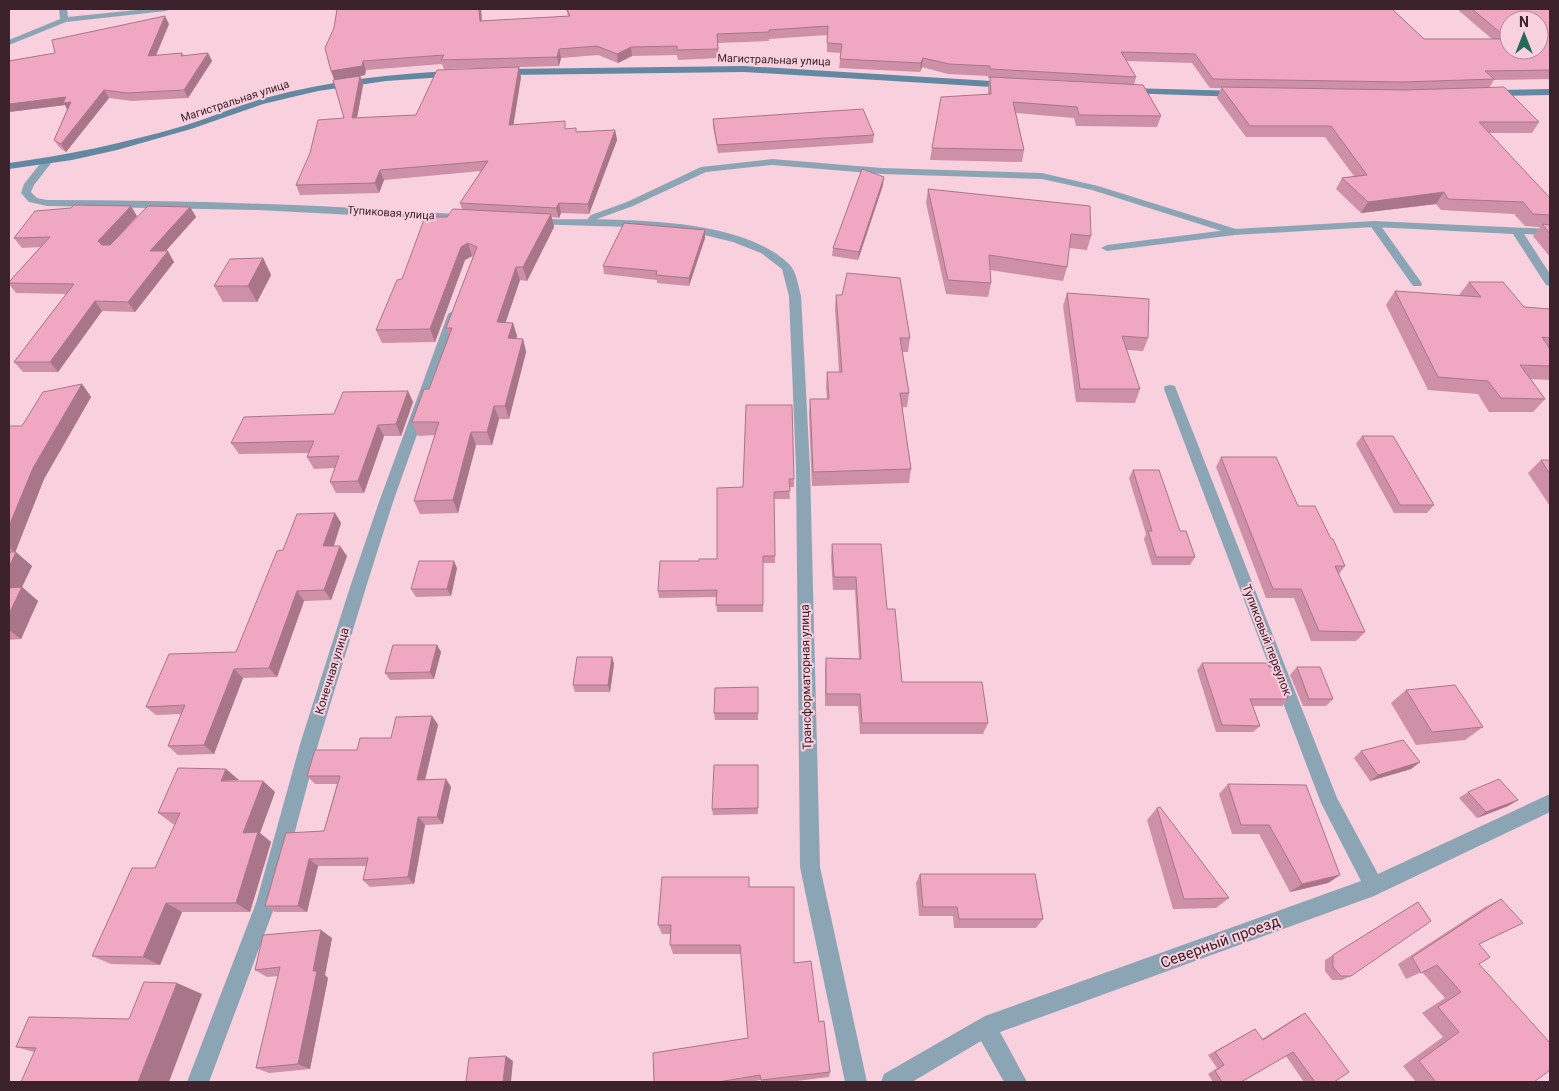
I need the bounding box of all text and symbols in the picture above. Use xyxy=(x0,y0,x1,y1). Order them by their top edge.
north arrow xyxy=(1499,10,1549,60)
text: N xyxy=(1519,14,1529,30)
street label: Магистральная улица xyxy=(717,52,831,68)
street label: Магистральная улица xyxy=(179,77,291,125)
street label: Тупиковая улица xyxy=(347,203,435,223)
street label: Тупиковый переулок xyxy=(1239,583,1295,698)
street label: Трансформаторная улица xyxy=(798,604,814,750)
street label: Конечная улица xyxy=(312,626,352,716)
street label: Северный проезд xyxy=(1158,912,1282,972)

